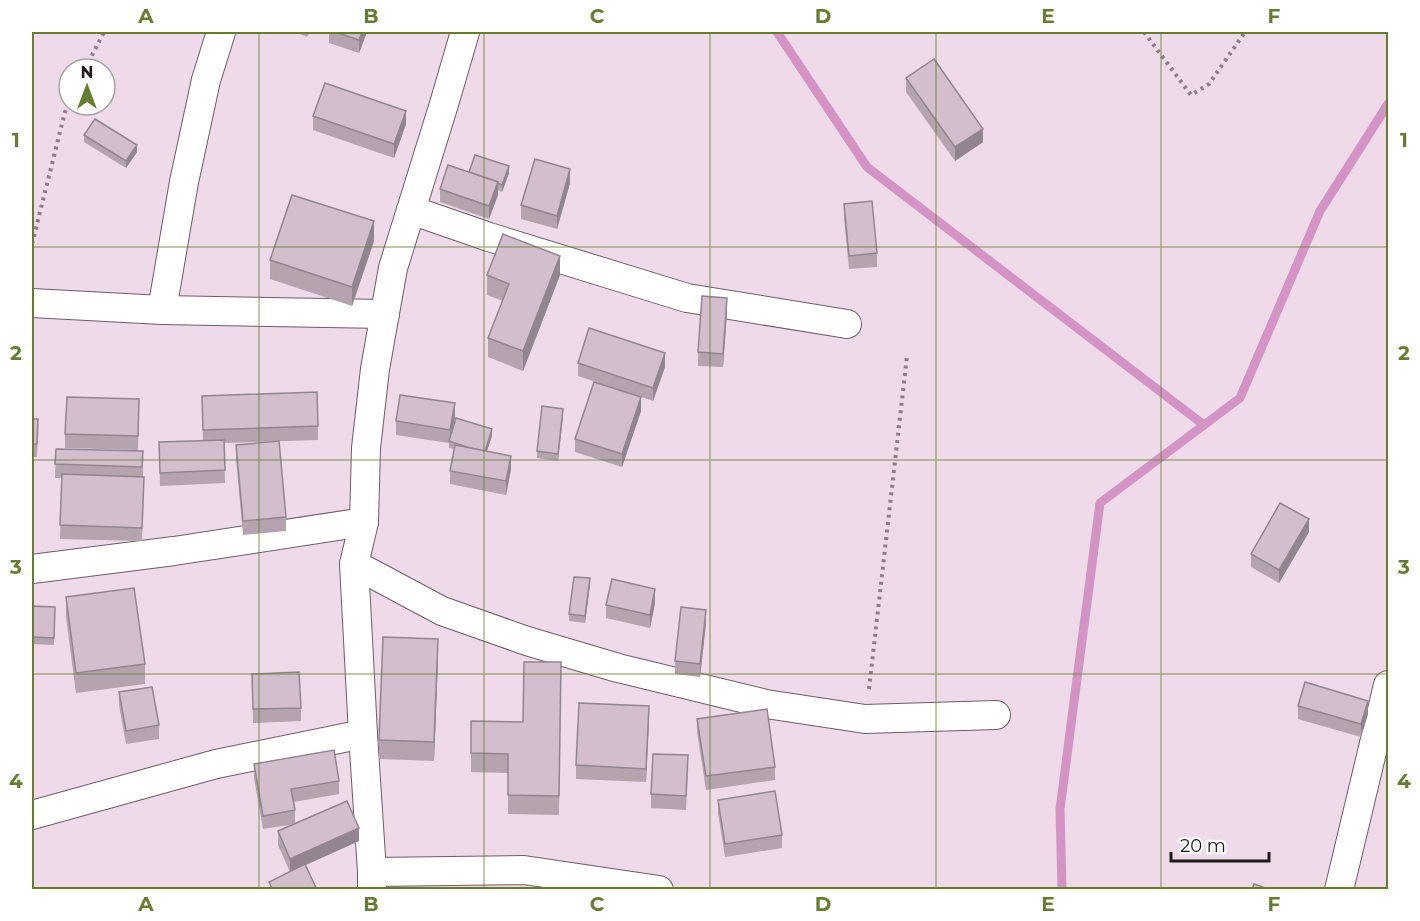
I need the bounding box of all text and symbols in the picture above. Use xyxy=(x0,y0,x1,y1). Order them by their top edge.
text: A xyxy=(137,4,154,28)
text: B xyxy=(363,4,379,28)
text: C xyxy=(590,4,605,28)
text: D xyxy=(815,4,831,28)
text: E xyxy=(1041,4,1055,28)
text: F xyxy=(1268,4,1281,28)
north arrow xyxy=(57,57,117,117)
text: N xyxy=(81,63,93,82)
text: 1 xyxy=(12,128,20,152)
text: 1 xyxy=(1400,128,1408,152)
text: 2 xyxy=(10,341,22,365)
text: 2 xyxy=(1398,341,1410,365)
text: 3 xyxy=(9,555,22,579)
text: 3 xyxy=(1397,555,1410,579)
text: 4 xyxy=(9,769,23,793)
text: 4 xyxy=(1397,769,1411,793)
scale bar xyxy=(1171,825,1268,863)
text: 20 m xyxy=(1180,835,1226,857)
text: A xyxy=(137,892,154,916)
text: B xyxy=(363,892,379,916)
text: C xyxy=(590,892,605,916)
text: D xyxy=(815,892,831,916)
text: E xyxy=(1041,892,1055,916)
text: F xyxy=(1268,892,1281,916)

